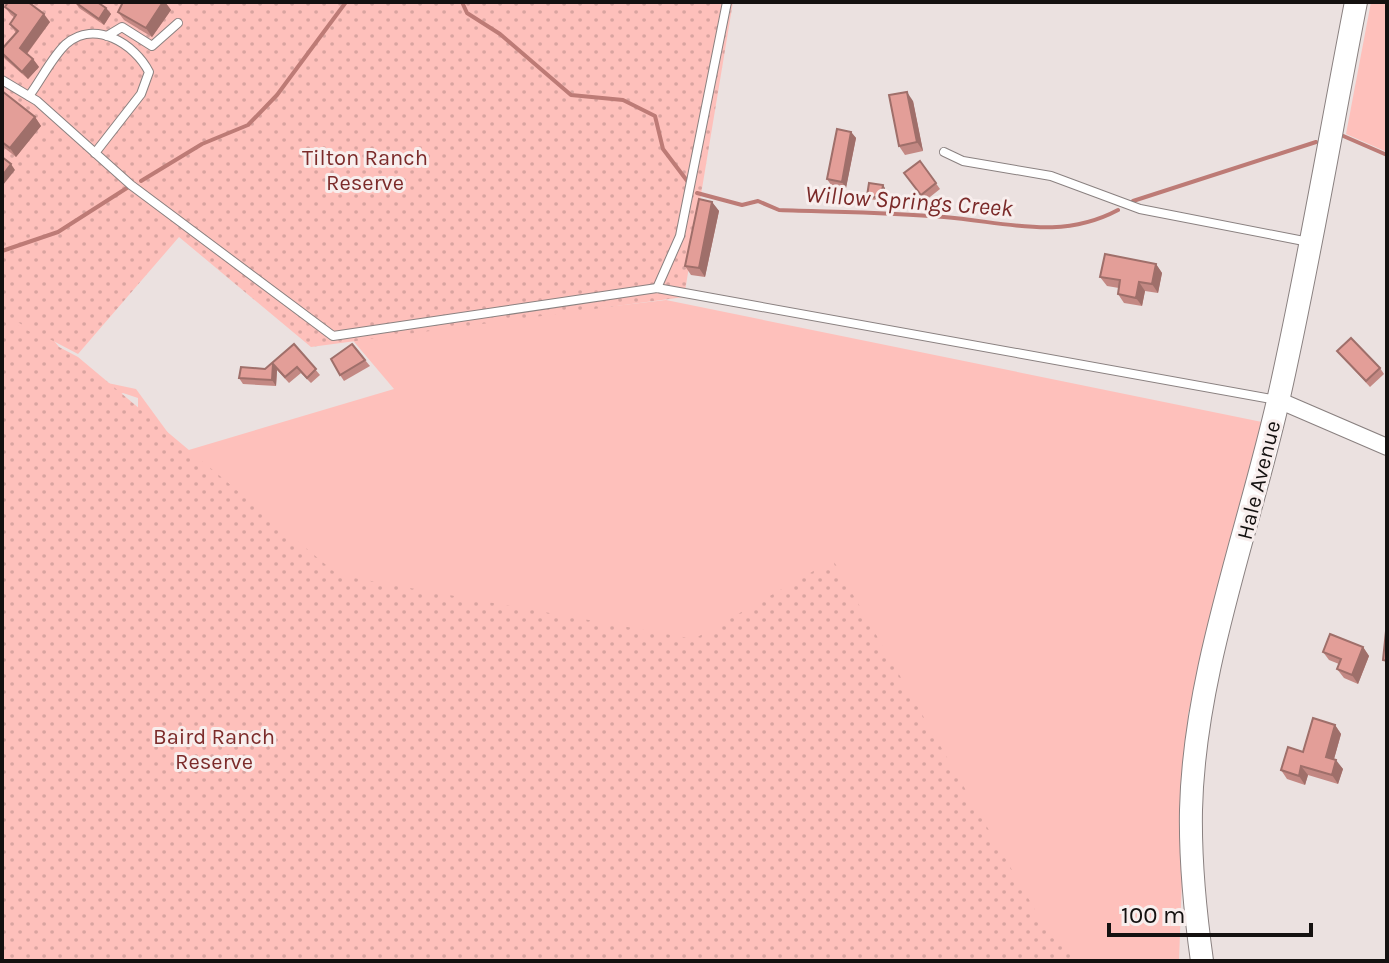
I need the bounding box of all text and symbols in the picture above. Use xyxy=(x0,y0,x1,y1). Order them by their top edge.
park label: Tilton Ranch Reserve xyxy=(302,145,428,196)
water label: Willow Springs Creek xyxy=(804,180,1015,222)
street label: Hale Avenue xyxy=(1232,418,1286,543)
park label: Baird Ranch Reserve xyxy=(153,724,275,775)
scale bar xyxy=(1109,887,1311,937)
text: 100 m xyxy=(1121,901,1186,929)

